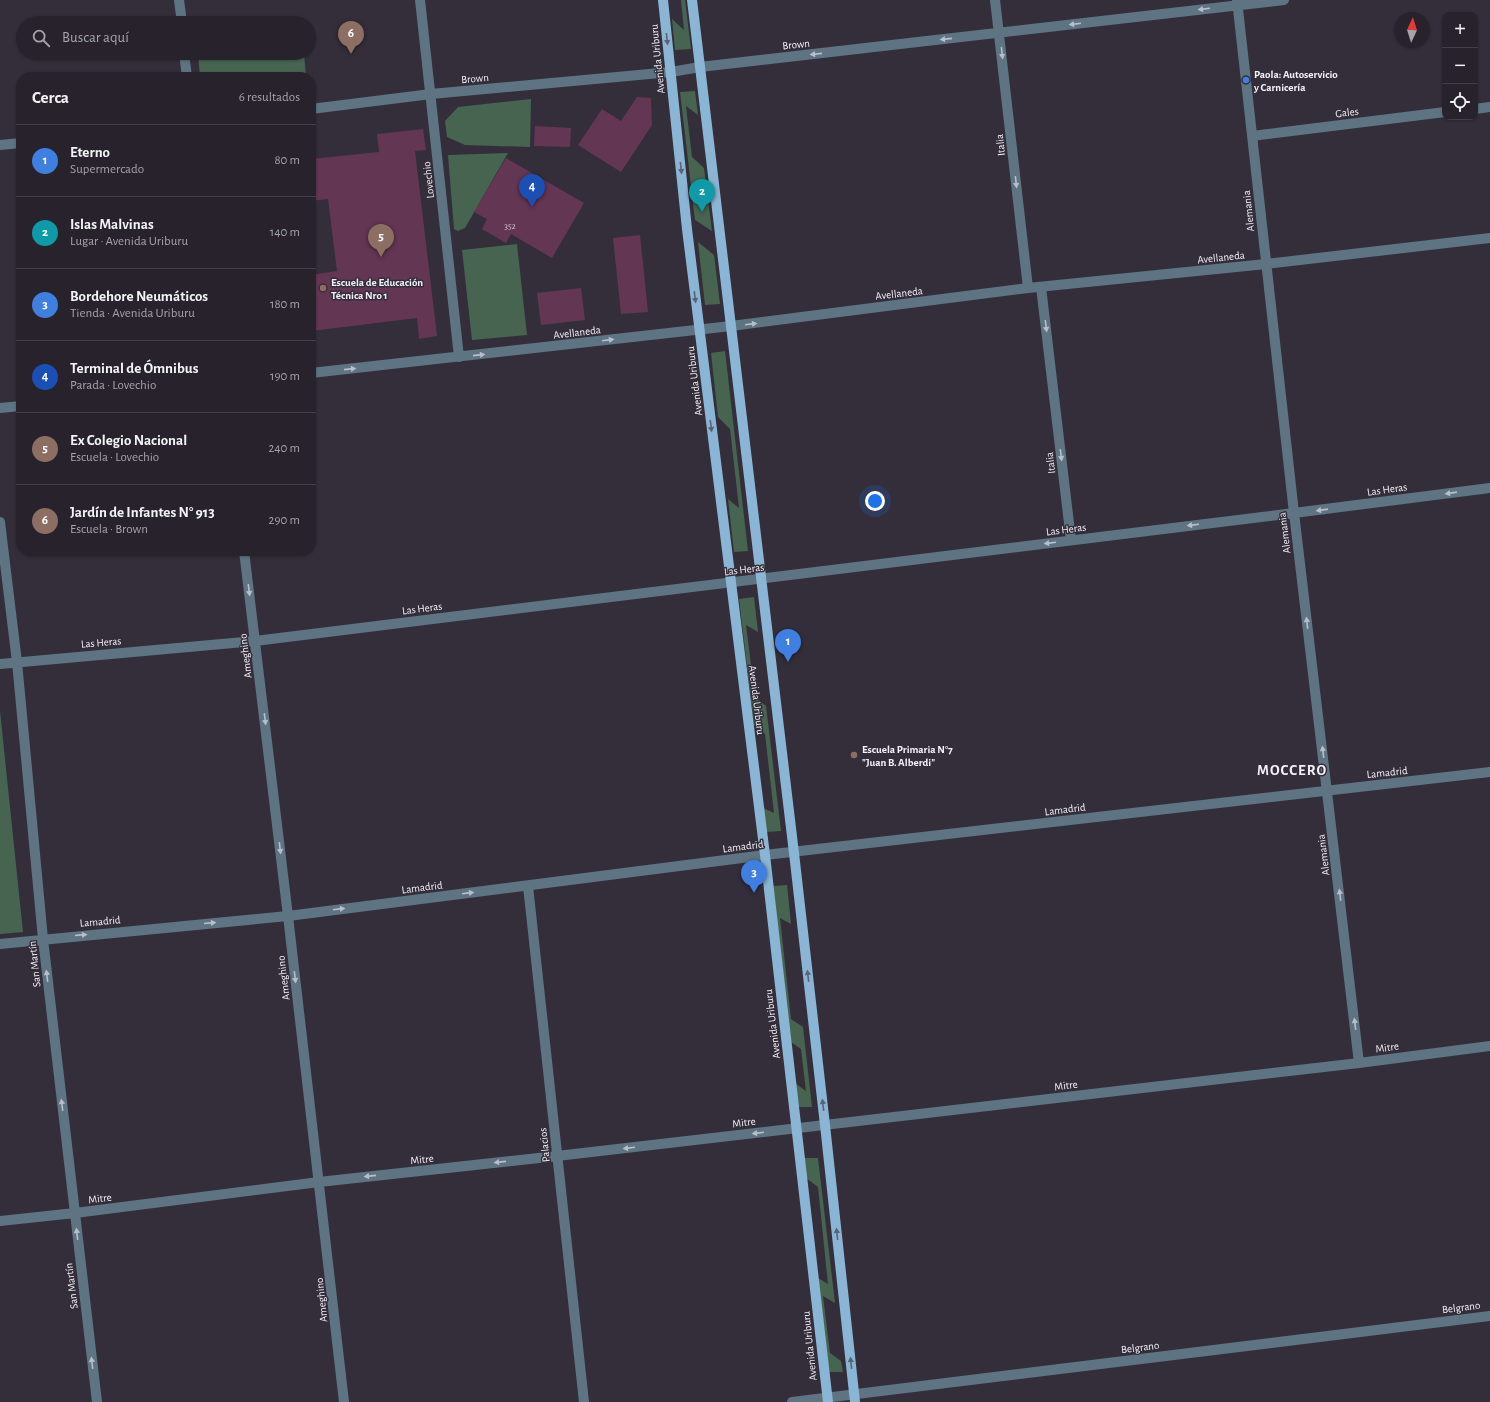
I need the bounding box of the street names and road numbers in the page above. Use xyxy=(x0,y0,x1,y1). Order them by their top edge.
street label: Avenida Uriburu xyxy=(648,23,667,94)
street label: Brown xyxy=(782,38,810,51)
street label: Brown xyxy=(461,72,489,85)
street label: Gales xyxy=(1335,106,1359,119)
street label: Italia xyxy=(994,133,1007,156)
street label: Lovechio xyxy=(421,161,436,199)
street label: Alemania xyxy=(1241,190,1256,232)
street label: Avellaneda xyxy=(1197,250,1245,265)
street label: Avellaneda xyxy=(875,285,923,302)
street label: Avellaneda xyxy=(553,324,601,341)
street label: Avenida Uriburu xyxy=(685,345,704,416)
street label: Italia xyxy=(1044,451,1057,474)
street label: Las Heras xyxy=(1366,481,1408,498)
street label: Alemania xyxy=(1277,512,1292,554)
street label: Las Heras xyxy=(1045,522,1087,537)
street label: Las Heras xyxy=(723,562,765,577)
street label: Las Heras xyxy=(401,601,443,616)
street label: Ameghino xyxy=(237,633,254,679)
street label: Las Heras xyxy=(80,635,122,650)
street label: Avenida Uriburu xyxy=(747,665,766,736)
street label: Lamadrid xyxy=(1366,765,1408,780)
street label: Lamadrid xyxy=(1044,802,1086,817)
street label: Alemania xyxy=(1316,834,1331,876)
street label: Lamadrid xyxy=(722,839,764,854)
street label: Lamadrid xyxy=(401,880,443,895)
street label: Lamadrid xyxy=(79,914,121,929)
street label: San Martín xyxy=(27,940,42,988)
street label: Ameghino xyxy=(275,955,292,1001)
street label: Avenida Uriburu xyxy=(763,988,782,1059)
street label: Mitre xyxy=(1375,1040,1399,1055)
street label: Mitre xyxy=(1054,1079,1078,1092)
street label: Mitre xyxy=(732,1116,756,1129)
street label: Palacios xyxy=(537,1127,552,1163)
street label: Mitre xyxy=(410,1153,434,1166)
street label: Mitre xyxy=(88,1192,112,1205)
street label: San Martín xyxy=(63,1262,80,1310)
street label: Ameghino xyxy=(314,1277,329,1323)
street label: Belgrano xyxy=(1441,1300,1481,1315)
street label: Avenida Uriburu xyxy=(800,1310,819,1381)
street label: Belgrano xyxy=(1120,1340,1160,1355)

